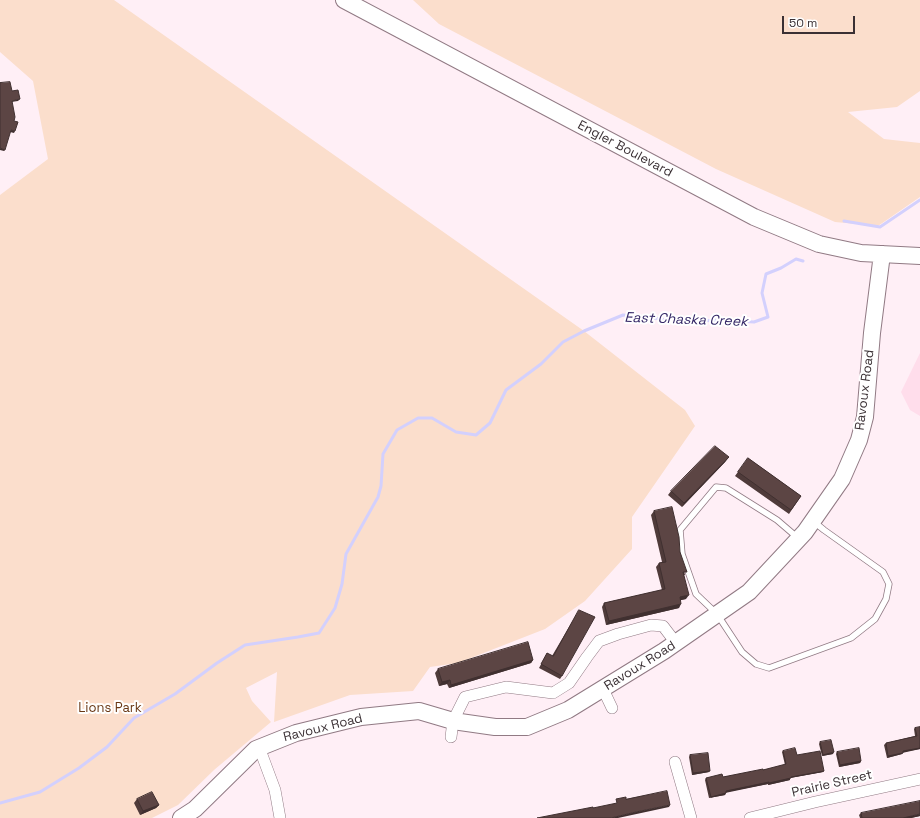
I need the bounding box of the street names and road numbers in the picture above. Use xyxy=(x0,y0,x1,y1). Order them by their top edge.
street label: Engler Boulevard xyxy=(575,117,675,181)
street label: Ravoux Road xyxy=(852,349,878,431)
street label: Ravoux Road xyxy=(602,638,678,694)
street label: Ravoux Road xyxy=(282,711,364,745)
street label: Prairie Street xyxy=(790,767,874,801)

